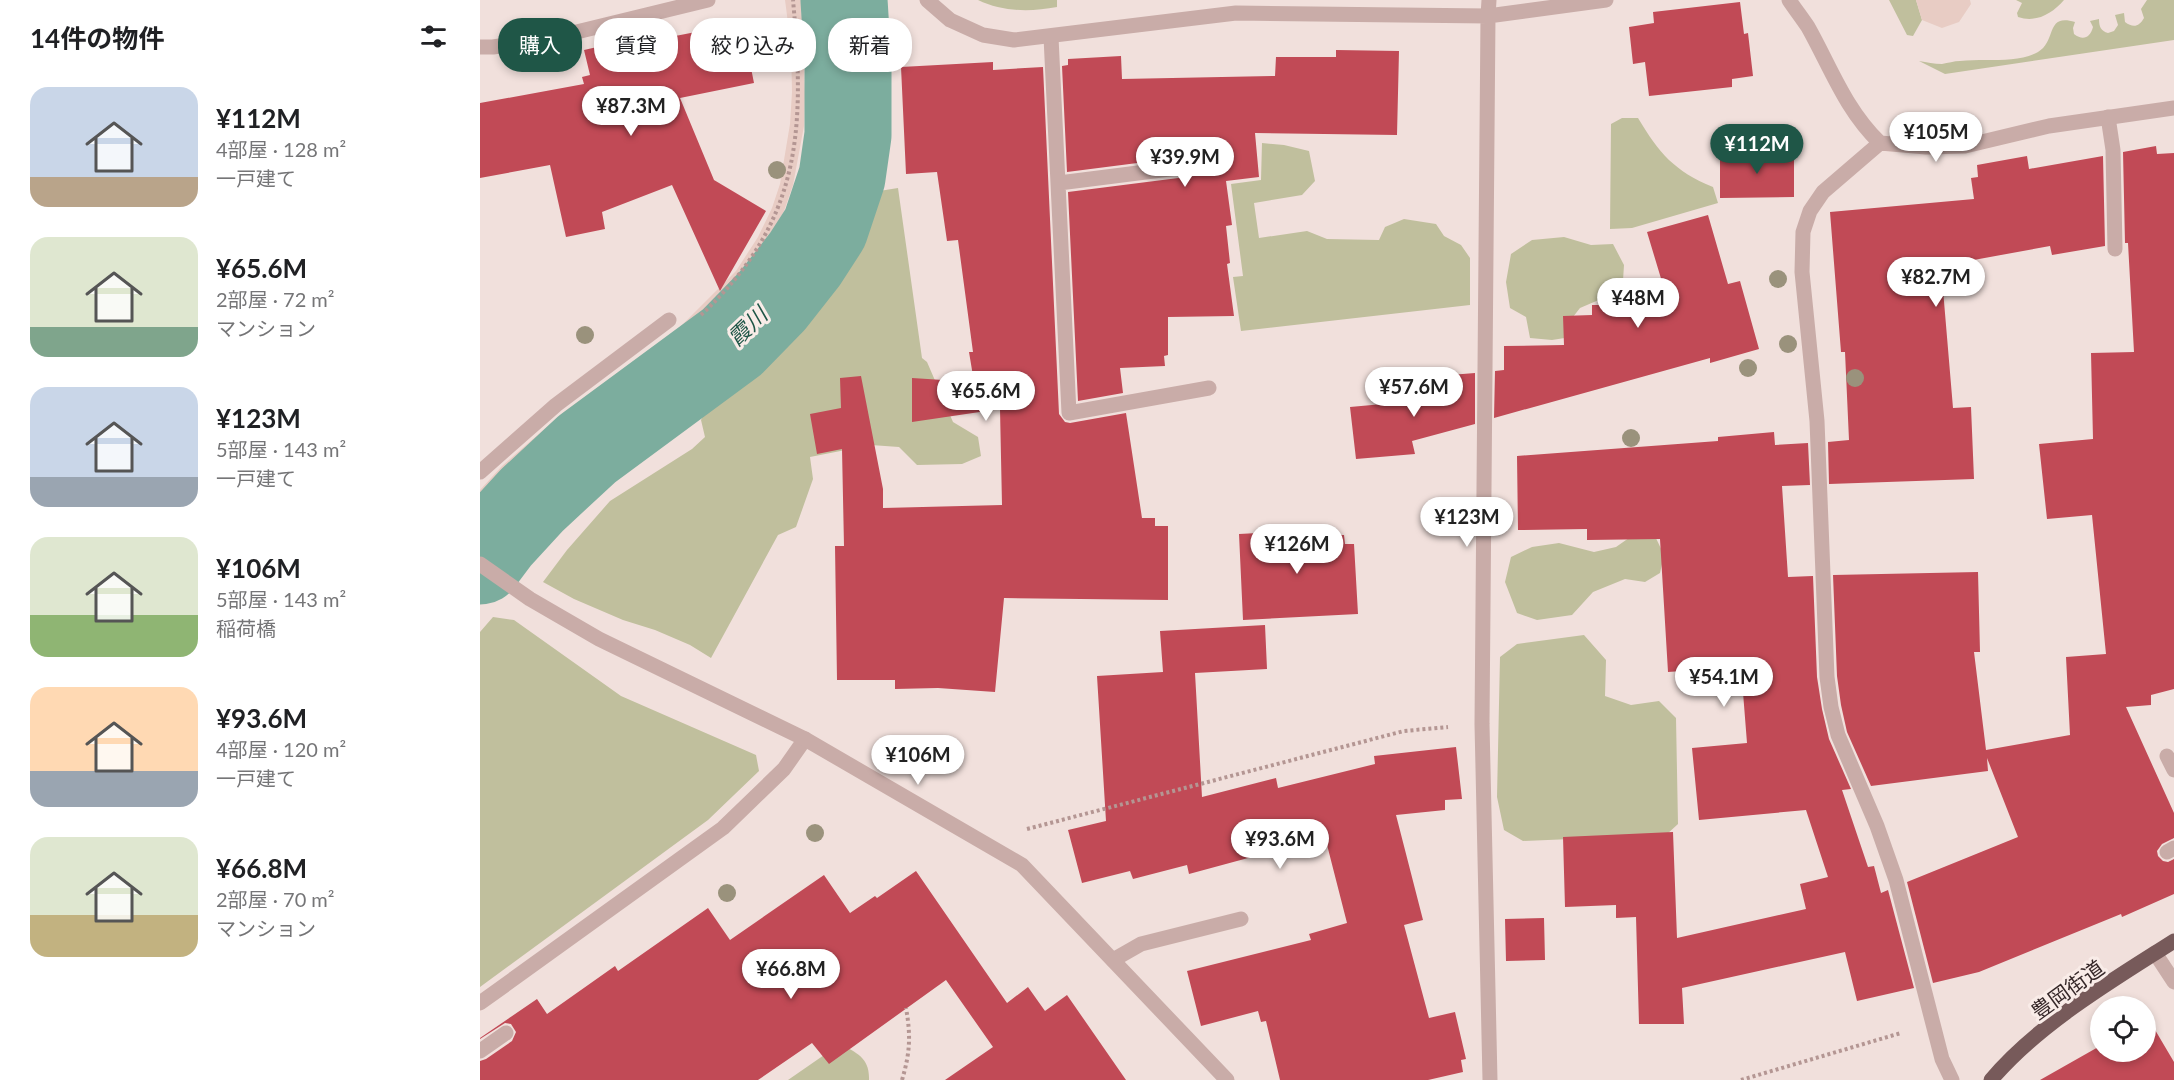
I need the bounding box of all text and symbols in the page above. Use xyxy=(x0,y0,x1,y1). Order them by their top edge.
chip: 購入 xyxy=(498,18,582,72)
chip: 賃貸 xyxy=(594,18,678,72)
chip: 絞り込み xyxy=(690,18,816,72)
chip: 新着 xyxy=(828,18,912,72)
icon: filters xyxy=(417,20,450,53)
text: 14件の物件 xyxy=(30,22,164,54)
pin: ¥87.3M xyxy=(582,86,680,137)
text: ¥87.3M xyxy=(596,93,666,117)
text: ¥112M xyxy=(216,102,301,134)
icon: home xyxy=(78,111,150,183)
pin: ¥105M xyxy=(1894,112,1978,163)
text: ¥105M xyxy=(1903,119,1969,143)
pin: ¥112M xyxy=(1715,124,1799,175)
text: ¥112M xyxy=(1724,131,1790,155)
text: 4部屋 · 128 m² xyxy=(216,137,346,161)
pin: ¥39.9M xyxy=(1136,137,1234,188)
text: ¥39.9M xyxy=(1150,144,1220,168)
text: 一戸建て xyxy=(216,166,296,190)
text: ¥65.6M xyxy=(216,252,307,284)
pin: ¥82.7M xyxy=(1887,257,1985,308)
icon: home xyxy=(78,261,150,333)
text: ¥82.7M xyxy=(1901,264,1971,288)
pin: ¥48M xyxy=(1602,278,1674,329)
text: ¥48M xyxy=(1611,285,1665,309)
text: 2部屋 · 72 m² xyxy=(216,287,335,311)
water label: 霞川 xyxy=(722,300,774,351)
text: マンション xyxy=(216,316,316,340)
pin: ¥57.6M xyxy=(1365,367,1463,418)
pin: ¥65.6M xyxy=(937,371,1035,422)
text: ¥57.6M xyxy=(1379,374,1449,398)
text: ¥65.6M xyxy=(951,378,1021,402)
text: ¥123M xyxy=(216,402,301,434)
icon: home xyxy=(78,411,150,483)
text: 5部屋 · 143 m² xyxy=(216,437,346,461)
text: 一戸建て xyxy=(216,466,296,490)
pin: ¥123M xyxy=(1425,497,1509,548)
text: ¥123M xyxy=(1434,504,1500,528)
pin: ¥126M xyxy=(1255,524,1339,575)
text: ¥126M xyxy=(1264,531,1330,555)
text: ¥106M xyxy=(216,552,301,584)
icon: home xyxy=(78,561,150,633)
text: 5部屋 · 143 m² xyxy=(216,587,346,611)
text: 稲荷橋 xyxy=(216,616,276,640)
pin: ¥54.1M xyxy=(1675,657,1773,708)
text: ¥54.1M xyxy=(1689,664,1759,688)
text: ¥93.6M xyxy=(216,702,307,734)
icon: home xyxy=(78,711,150,783)
pin: ¥106M xyxy=(876,735,960,786)
text: 4部屋 · 120 m² xyxy=(216,737,346,761)
text: ¥106M xyxy=(885,742,951,766)
text: 一戸建て xyxy=(216,766,296,790)
pin: ¥93.6M xyxy=(1231,819,1329,870)
text: ¥93.6M xyxy=(1245,826,1315,850)
text: ¥66.8M xyxy=(216,852,307,884)
icon: home xyxy=(78,861,150,933)
text: 2部屋 · 70 m² xyxy=(216,887,335,911)
text: マンション xyxy=(216,916,316,940)
pin: ¥66.8M xyxy=(742,949,840,1000)
street label: 豊岡街道 xyxy=(2026,954,2108,1024)
text: ¥66.8M xyxy=(756,956,826,980)
map controls xyxy=(2090,996,2156,1062)
button: locate xyxy=(2090,996,2156,1062)

